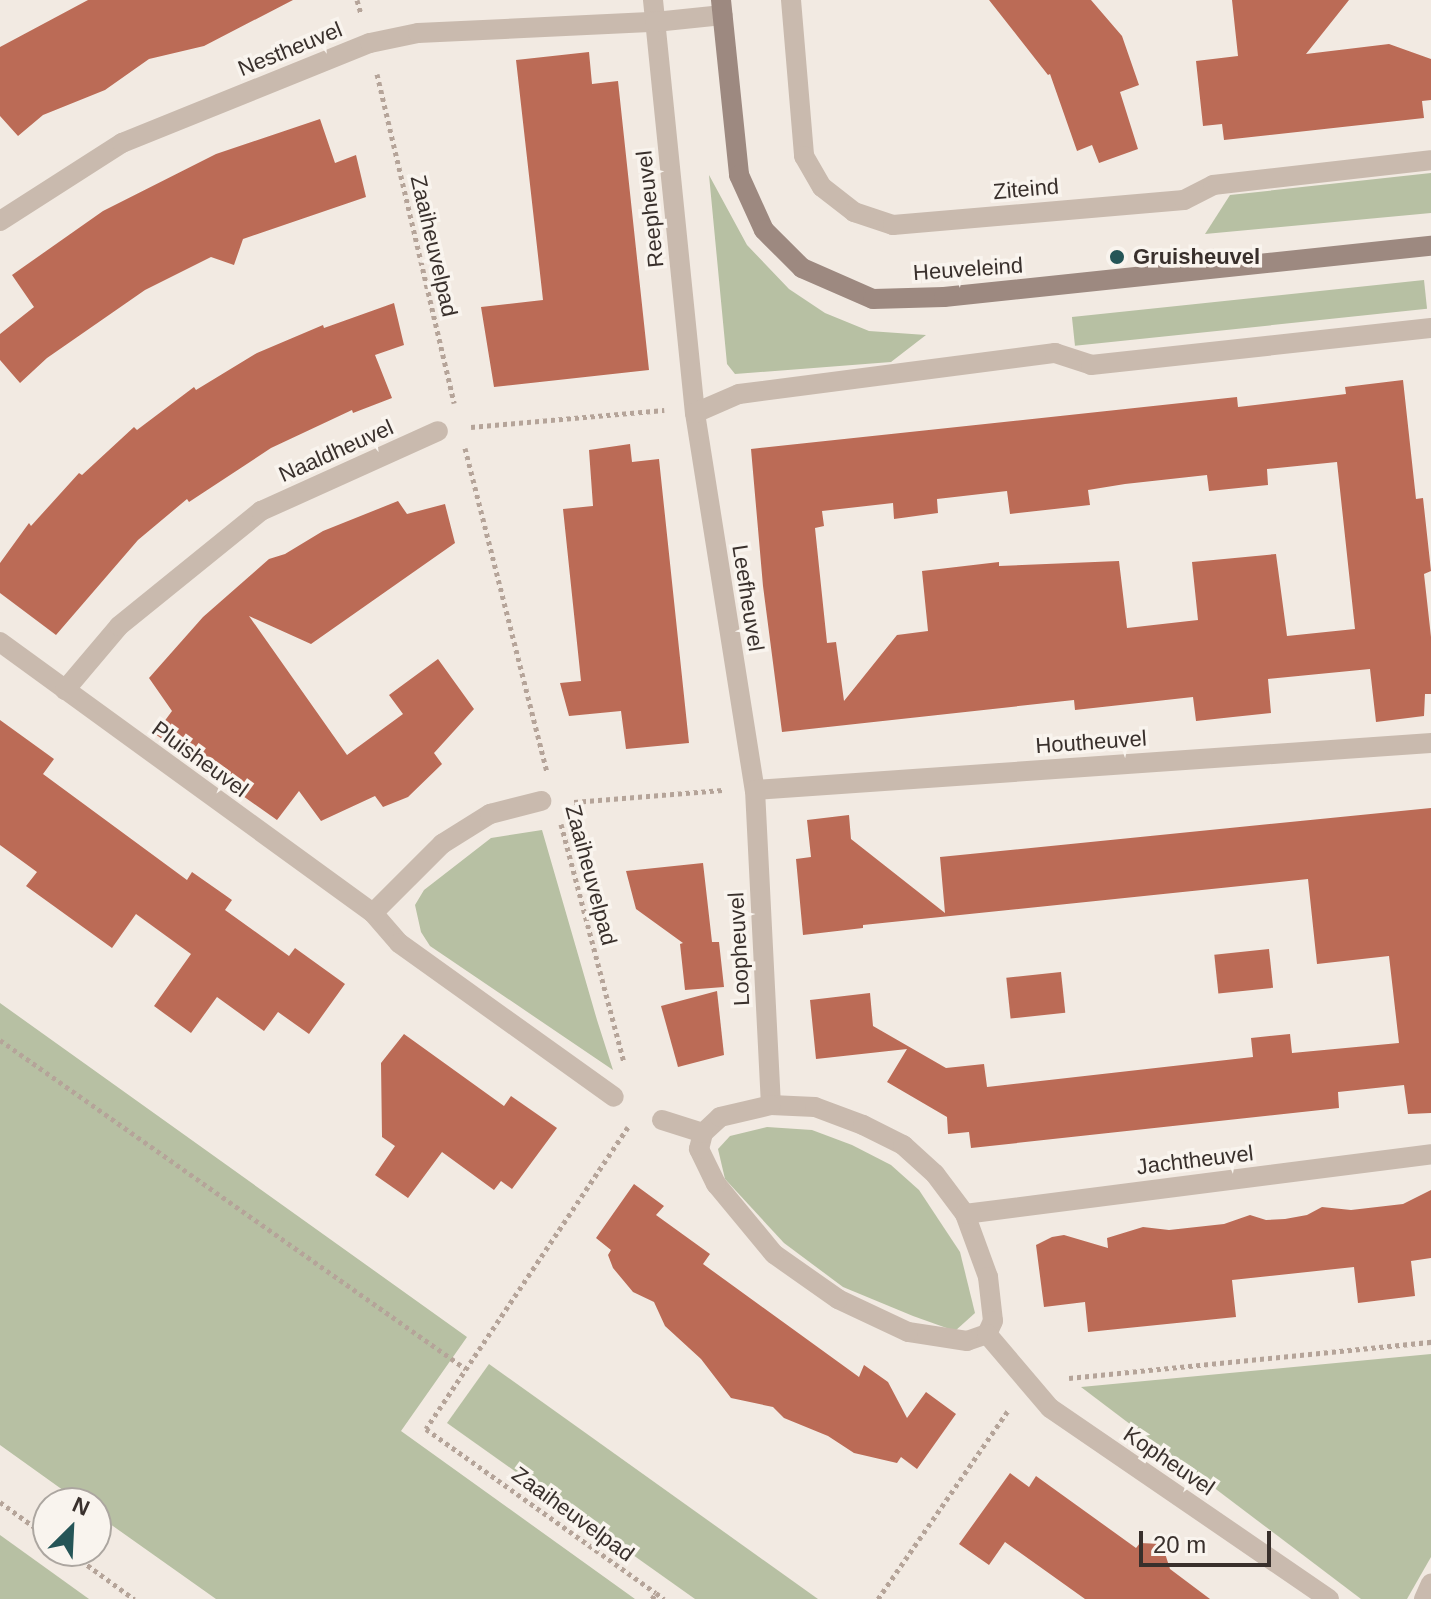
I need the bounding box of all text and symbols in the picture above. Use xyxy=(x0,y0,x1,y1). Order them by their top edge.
street label: Nestheuvel xyxy=(234,16,346,82)
street label: Reepheuvel xyxy=(631,149,669,269)
street label: Zaaiheuvelpad xyxy=(405,173,463,319)
street label: Ziteind xyxy=(992,173,1060,205)
place label: Gruisheuvel xyxy=(1133,244,1260,270)
marker: Gruisheuvel xyxy=(1108,248,1126,266)
street label: Heuveleind xyxy=(912,252,1024,286)
street label: Naaldheuvel xyxy=(275,414,397,488)
street label: Leefheuvel xyxy=(727,543,769,653)
street label: Pluisheuvel xyxy=(147,715,253,803)
street label: Houtheuvel xyxy=(1035,725,1147,759)
street label: Zaaiheuvelpad xyxy=(560,802,622,948)
street label: Loopheuvel xyxy=(723,892,755,1006)
street label: Jachtheuvel xyxy=(1135,1140,1255,1180)
street label: Kopheuvel xyxy=(1119,1421,1219,1501)
street label: Zaaiheuvelpad xyxy=(507,1461,639,1567)
north arrow xyxy=(32,1487,112,1567)
text: N xyxy=(69,1492,93,1521)
scale bar xyxy=(1143,1515,1275,1565)
text: 20 m xyxy=(1153,1531,1206,1558)

